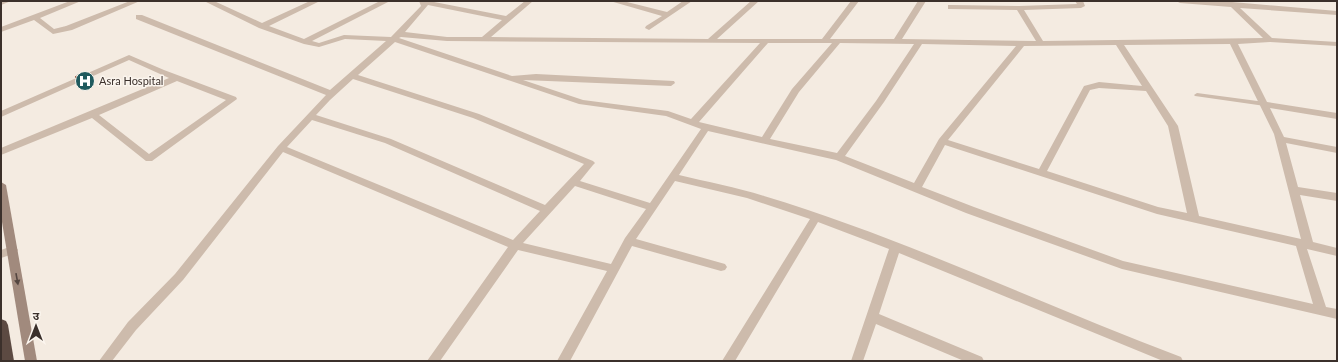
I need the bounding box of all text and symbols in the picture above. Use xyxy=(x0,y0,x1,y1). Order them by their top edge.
hospital icon: Asra Hospital xyxy=(74,70,96,92)
place label: Asra Hospital xyxy=(99,74,163,87)
one-way arrow xyxy=(14,273,20,285)
north arrow xyxy=(16,306,56,346)
text: उ xyxy=(33,309,40,322)

